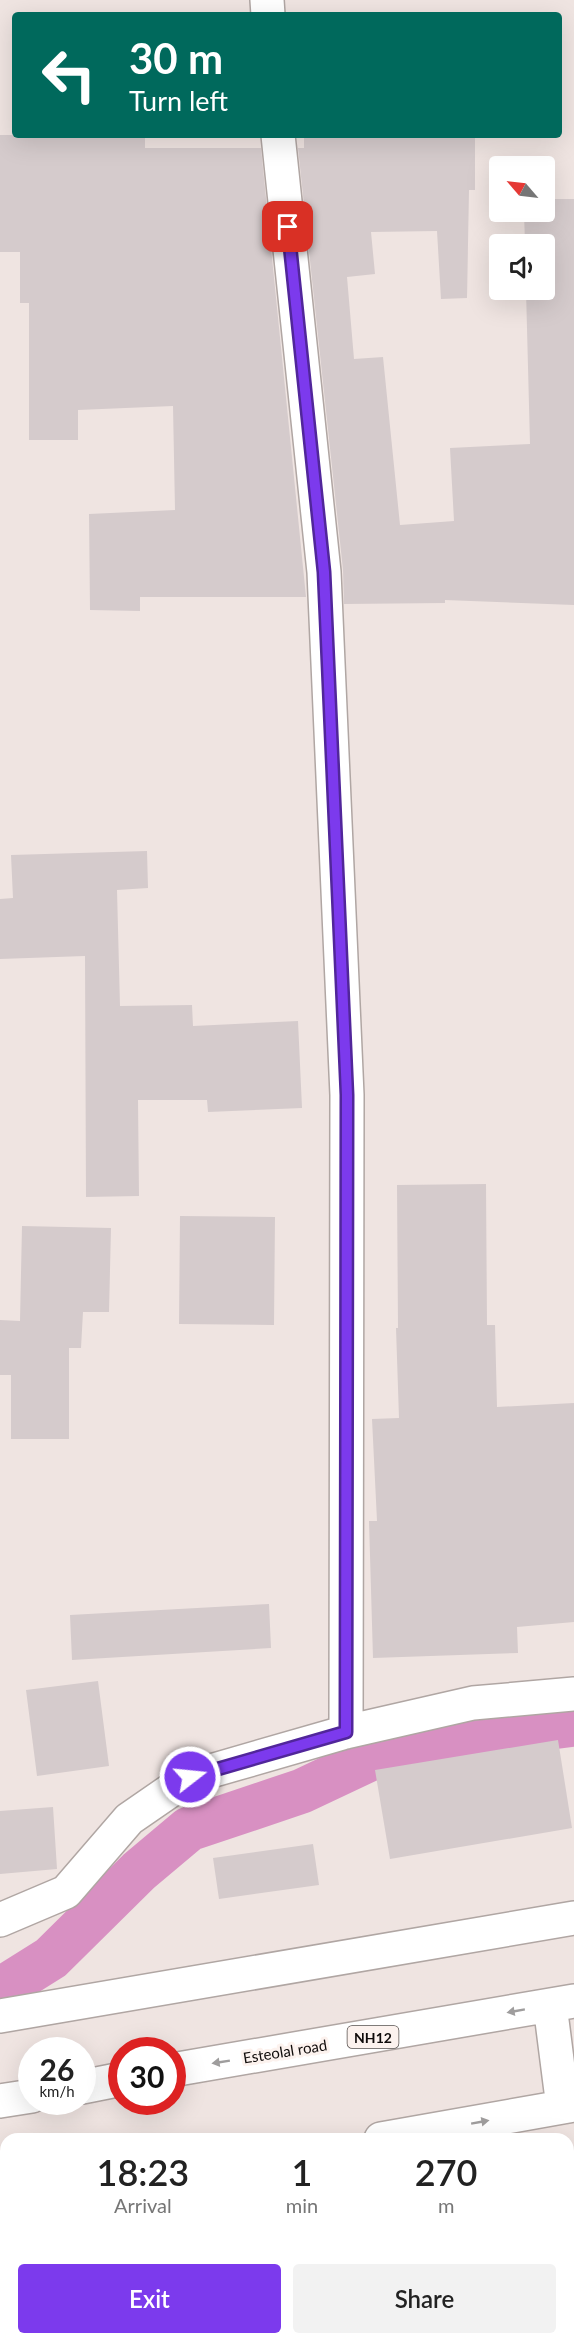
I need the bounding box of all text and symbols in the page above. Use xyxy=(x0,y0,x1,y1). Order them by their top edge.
text: 30 m xyxy=(129,33,223,83)
icon: left xyxy=(30,36,108,114)
text: Turn left xyxy=(129,84,228,117)
north arrow xyxy=(489,156,555,222)
map controls xyxy=(489,156,555,300)
pin xyxy=(262,201,313,252)
icon: arrive xyxy=(271,210,304,243)
button: sound xyxy=(489,234,555,300)
position arrow xyxy=(158,1745,222,1809)
one-way arrow xyxy=(507,2007,526,2016)
road number: NH12 xyxy=(348,2026,398,2048)
street label: Esteolal road xyxy=(242,2035,328,2067)
speed limit sign: 30 xyxy=(108,2037,186,2115)
text: 26 xyxy=(40,2051,74,2087)
one-way arrow xyxy=(211,2058,230,2067)
text: km/h xyxy=(39,2082,75,2100)
one-way arrow xyxy=(471,2117,490,2126)
text: 18:23 xyxy=(97,2150,189,2194)
text: 1 xyxy=(292,2150,312,2194)
text: 270 xyxy=(415,2150,477,2194)
text: Arrival xyxy=(114,2193,172,2217)
text: min xyxy=(286,2193,318,2217)
text: m xyxy=(438,2193,454,2217)
button: Exit xyxy=(18,2264,281,2333)
button: Share xyxy=(293,2264,556,2333)

